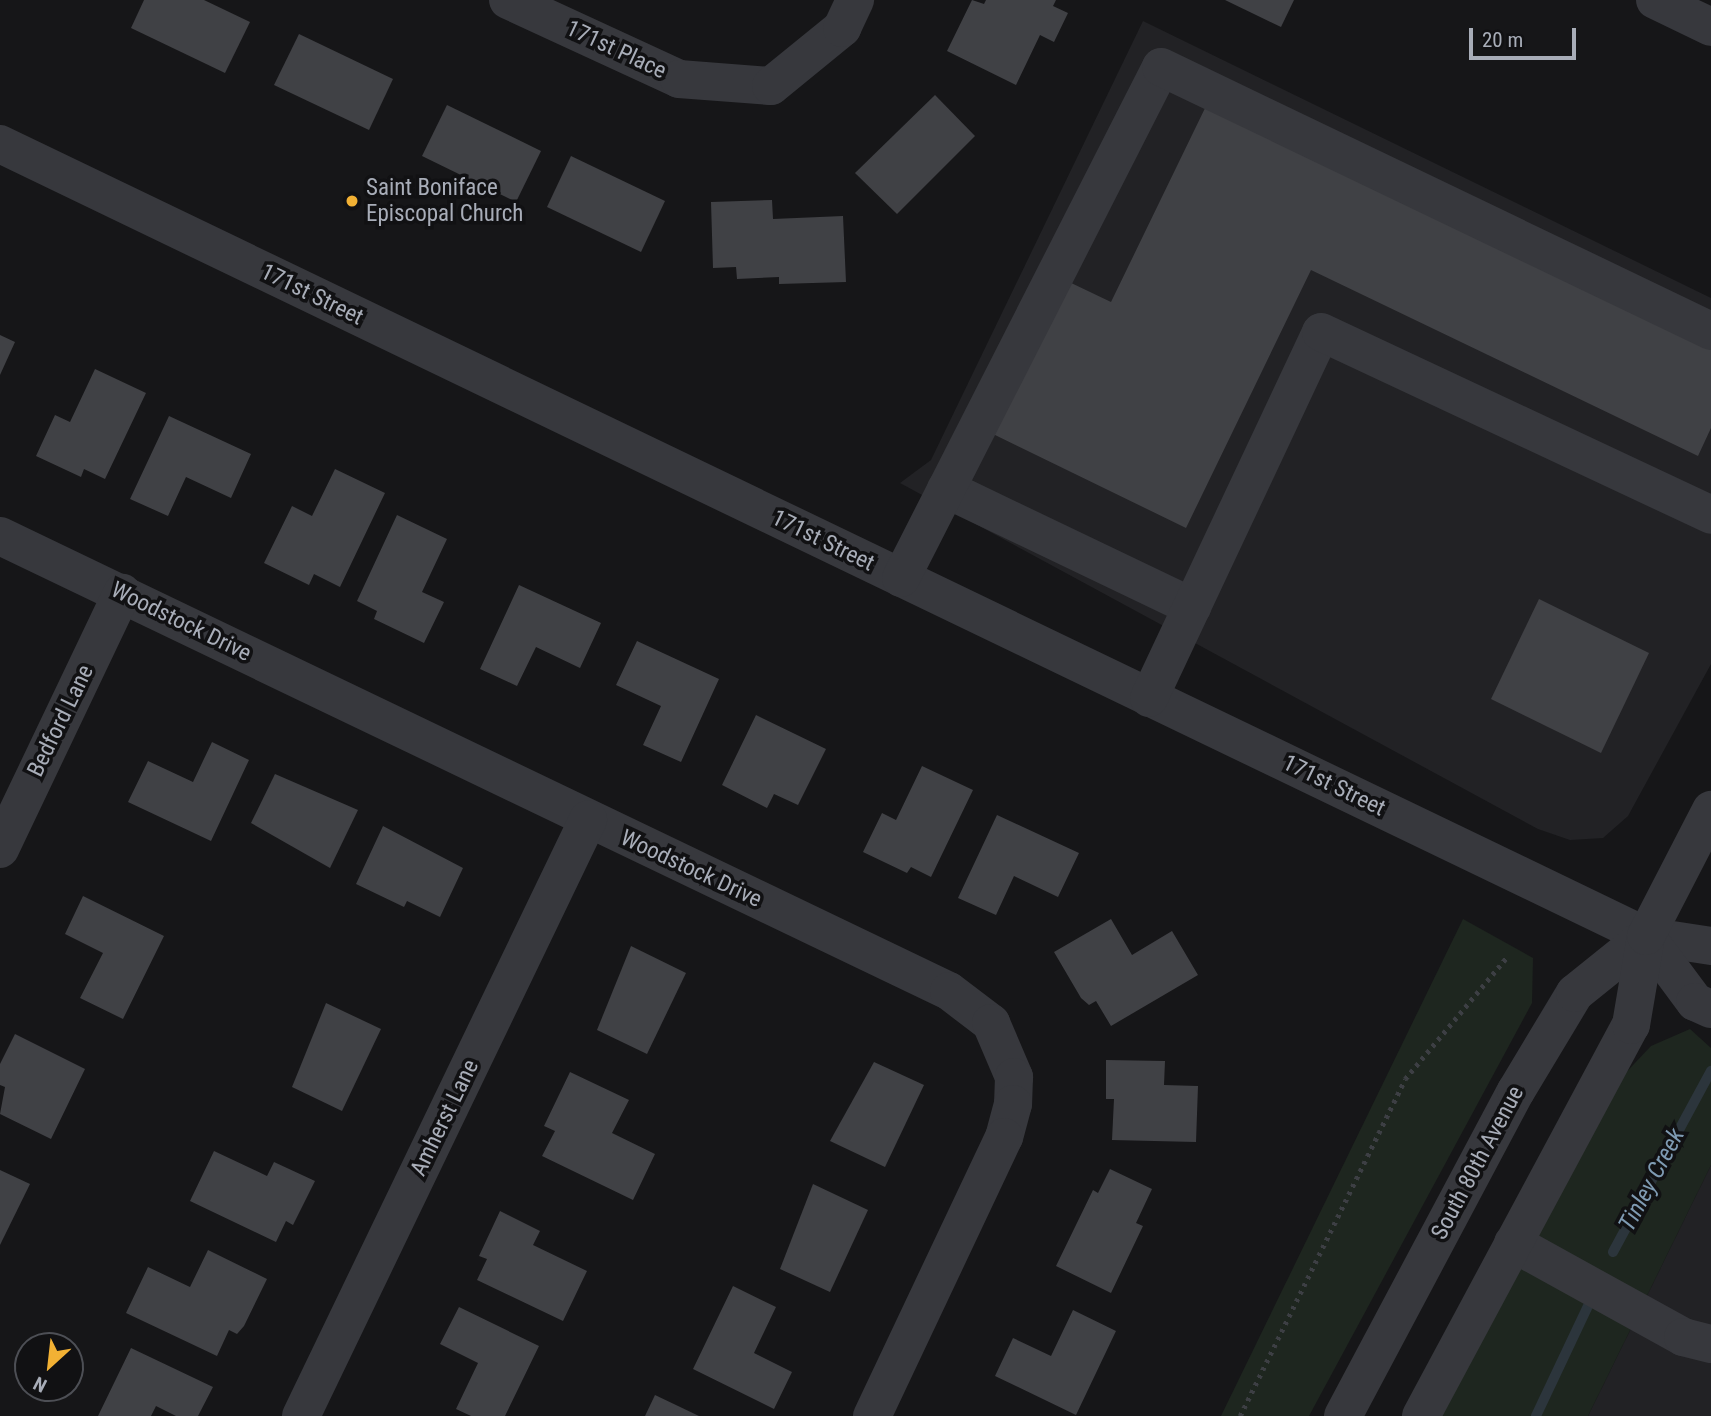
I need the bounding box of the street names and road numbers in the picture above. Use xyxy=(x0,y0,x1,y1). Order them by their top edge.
street label: 171st Place xyxy=(562,15,670,85)
street label: 171st Street xyxy=(256,258,368,332)
street label: 171st Street xyxy=(767,504,879,578)
street label: Woodstock Drive xyxy=(106,576,256,668)
street label: Bedford Lane xyxy=(22,661,100,781)
street label: 171st Street xyxy=(1278,749,1390,823)
street label: Woodstock Drive xyxy=(616,824,766,914)
street label: Amherst Lane xyxy=(405,1055,485,1181)
street label: South 80th Avenue xyxy=(1426,1082,1530,1244)

